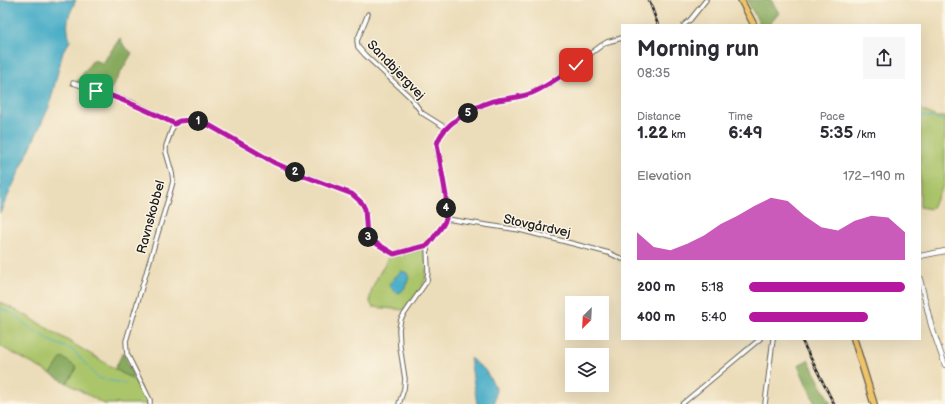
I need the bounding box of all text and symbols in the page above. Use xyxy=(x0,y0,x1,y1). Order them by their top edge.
text: Morning run xyxy=(637,36,759,63)
street label: Sandbjergvej xyxy=(364,37,428,103)
button: share xyxy=(863,37,905,79)
pin xyxy=(559,48,593,82)
icon: check xyxy=(565,54,587,76)
text: 08:35 xyxy=(637,65,670,81)
pin xyxy=(79,74,113,108)
icon: arrive xyxy=(85,80,107,102)
pin: 5 xyxy=(458,103,478,123)
text: 5 xyxy=(465,106,471,119)
text: Distance xyxy=(637,110,681,123)
text: Time xyxy=(728,110,753,123)
text: Pace xyxy=(820,110,845,123)
pin: 1 xyxy=(188,111,208,131)
text: 1 xyxy=(196,114,200,127)
text: 1.22 xyxy=(637,123,668,143)
text: 6:49 xyxy=(728,123,763,143)
text: 5:35 xyxy=(820,123,853,143)
text: km xyxy=(668,128,686,141)
text: /km xyxy=(853,128,876,141)
pin: 2 xyxy=(285,162,305,182)
text: 2 xyxy=(292,165,298,178)
text: Elevation xyxy=(637,168,691,184)
text: 172–190 m xyxy=(843,168,905,184)
street label: Ravnskobbel xyxy=(134,178,169,255)
pin: 4 xyxy=(436,198,456,218)
text: 4 xyxy=(443,201,449,214)
street label: Stovgårdvej xyxy=(502,211,572,241)
pin: 3 xyxy=(358,227,378,247)
text: 3 xyxy=(365,230,371,243)
text: 200 m xyxy=(637,279,675,295)
text: 5:18 xyxy=(701,279,724,295)
north arrow xyxy=(565,296,609,340)
map controls xyxy=(565,296,609,392)
text: 400 m xyxy=(637,309,675,325)
text: 5:40 xyxy=(701,309,727,325)
button: layers xyxy=(565,348,609,392)

